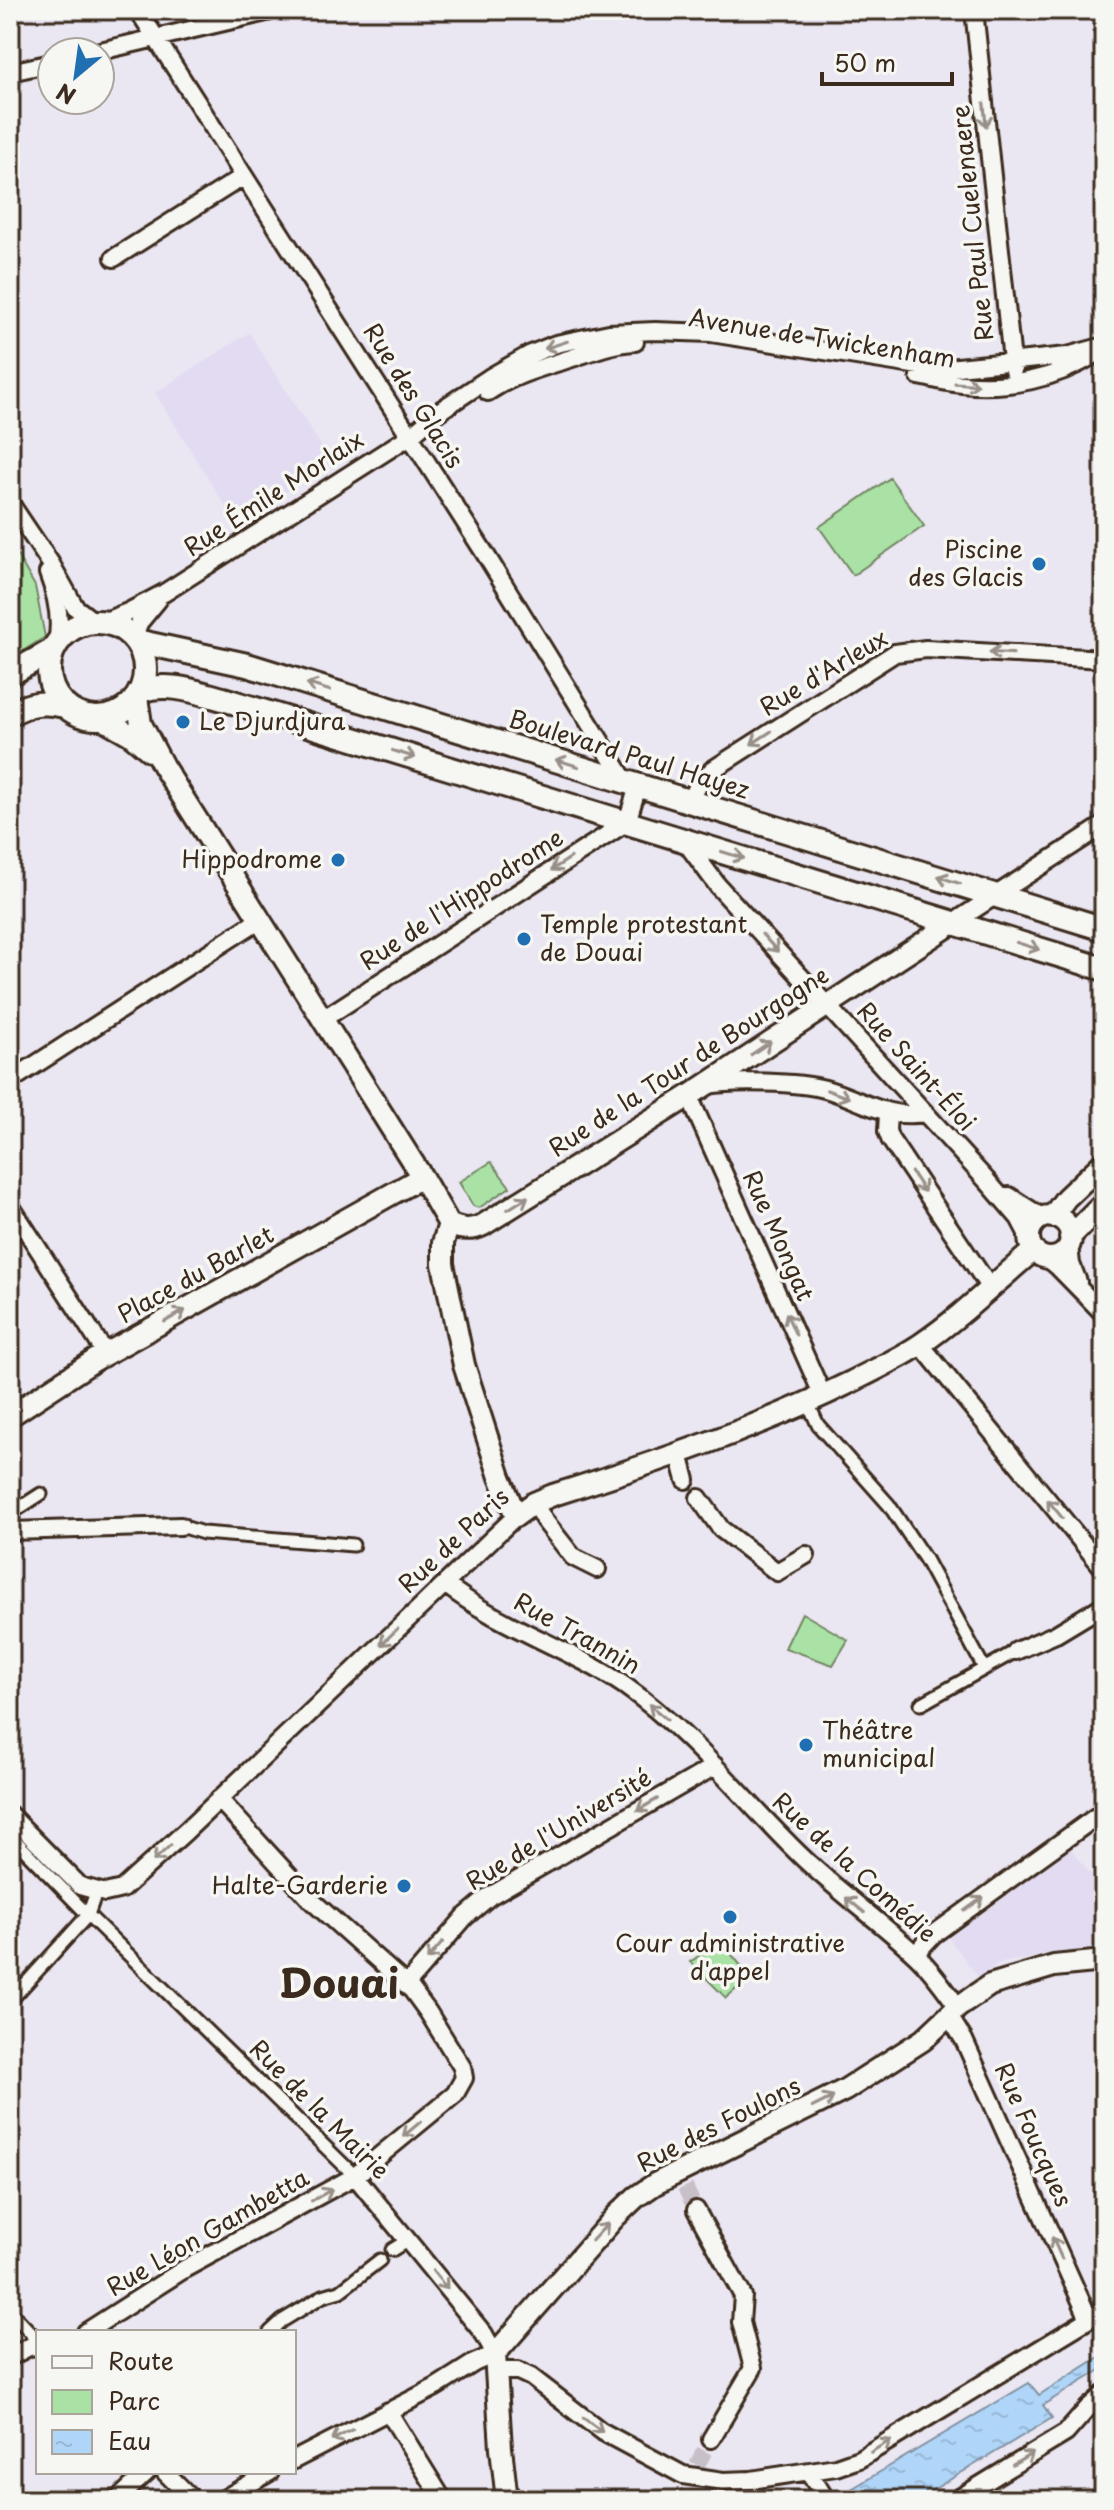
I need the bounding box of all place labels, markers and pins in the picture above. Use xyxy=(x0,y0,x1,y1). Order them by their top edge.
place label: Piscine des Glacis xyxy=(908,530,1023,594)
marker: Piscine des Glacis xyxy=(1030,555,1048,573)
place label: Le Djurdjura xyxy=(199,702,346,738)
marker: Le Djurdjura xyxy=(174,713,192,731)
place label: Hippodrome xyxy=(181,840,322,876)
marker: Hippodrome xyxy=(329,851,347,869)
place label: Temple protestant de Douai xyxy=(540,905,747,969)
marker: Temple protestant de Douai xyxy=(515,930,533,948)
place label: Théâtre municipal xyxy=(822,1711,935,1775)
marker: Théâtre municipal xyxy=(797,1736,815,1754)
place label: Halte-Garderie xyxy=(212,1866,388,1902)
marker: Halte-Garderie xyxy=(395,1877,413,1895)
marker: Cour administrative d'appel xyxy=(721,1908,739,1926)
place label: Cour administrative d'appel xyxy=(615,1924,845,1988)

